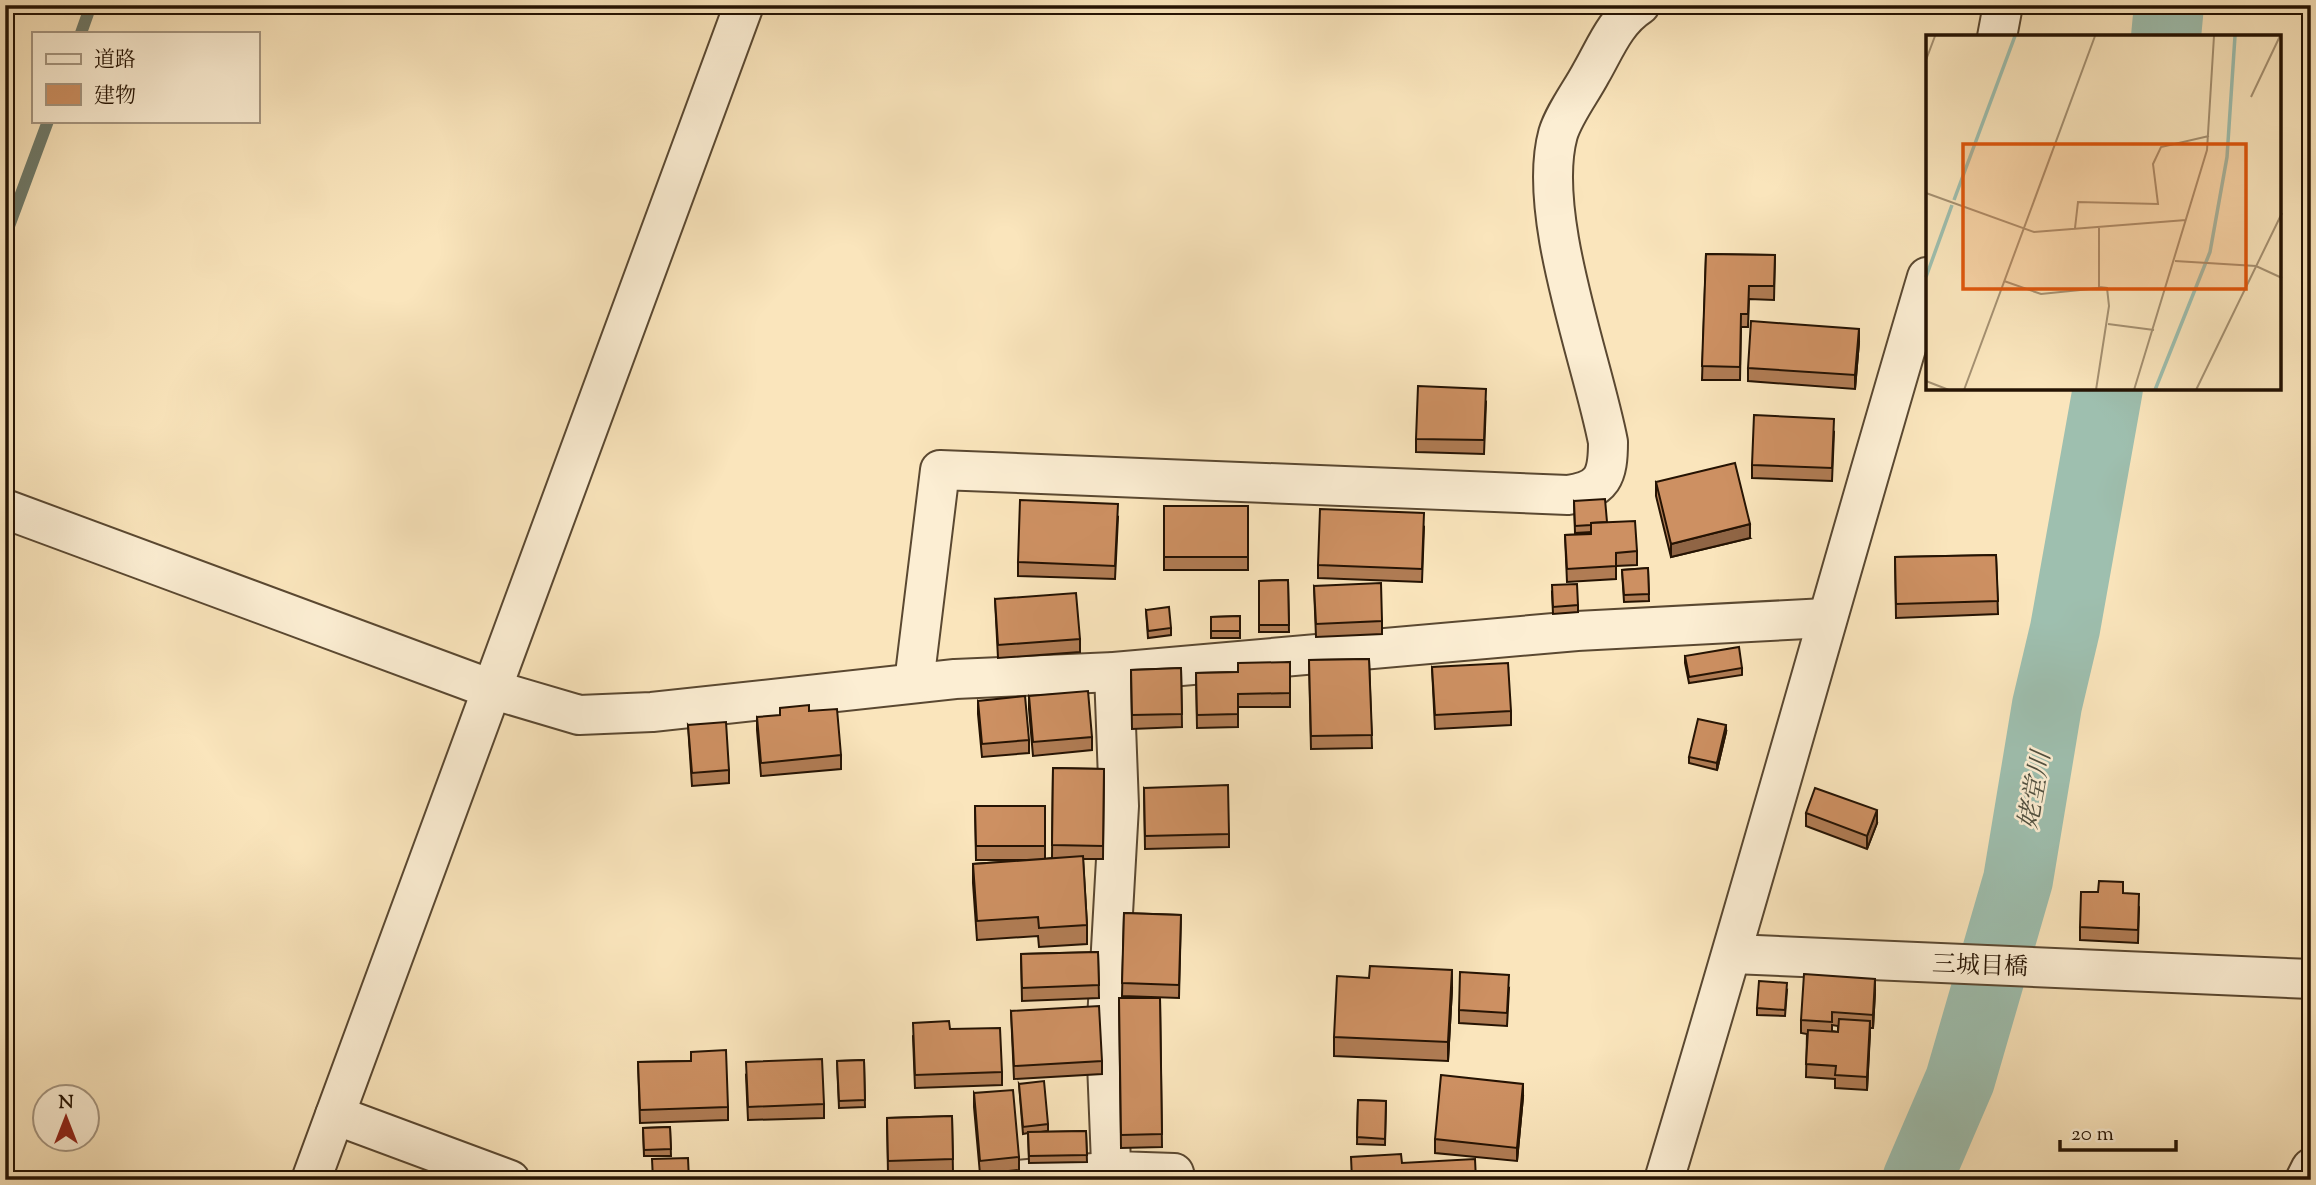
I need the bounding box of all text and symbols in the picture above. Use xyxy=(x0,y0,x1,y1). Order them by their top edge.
legend xyxy=(32,32,259,122)
inset map xyxy=(1926,35,2281,390)
text: 道路 xyxy=(94,46,136,76)
text: 建物 xyxy=(94,82,136,112)
water label: 姥堂川 xyxy=(2011,746,2062,832)
street label: 三城目橋 xyxy=(1931,948,2028,986)
north arrow xyxy=(32,1084,102,1154)
text: N xyxy=(58,1090,74,1117)
scale bar xyxy=(2060,1108,2176,1152)
text: 20 m xyxy=(2071,1120,2114,1150)

